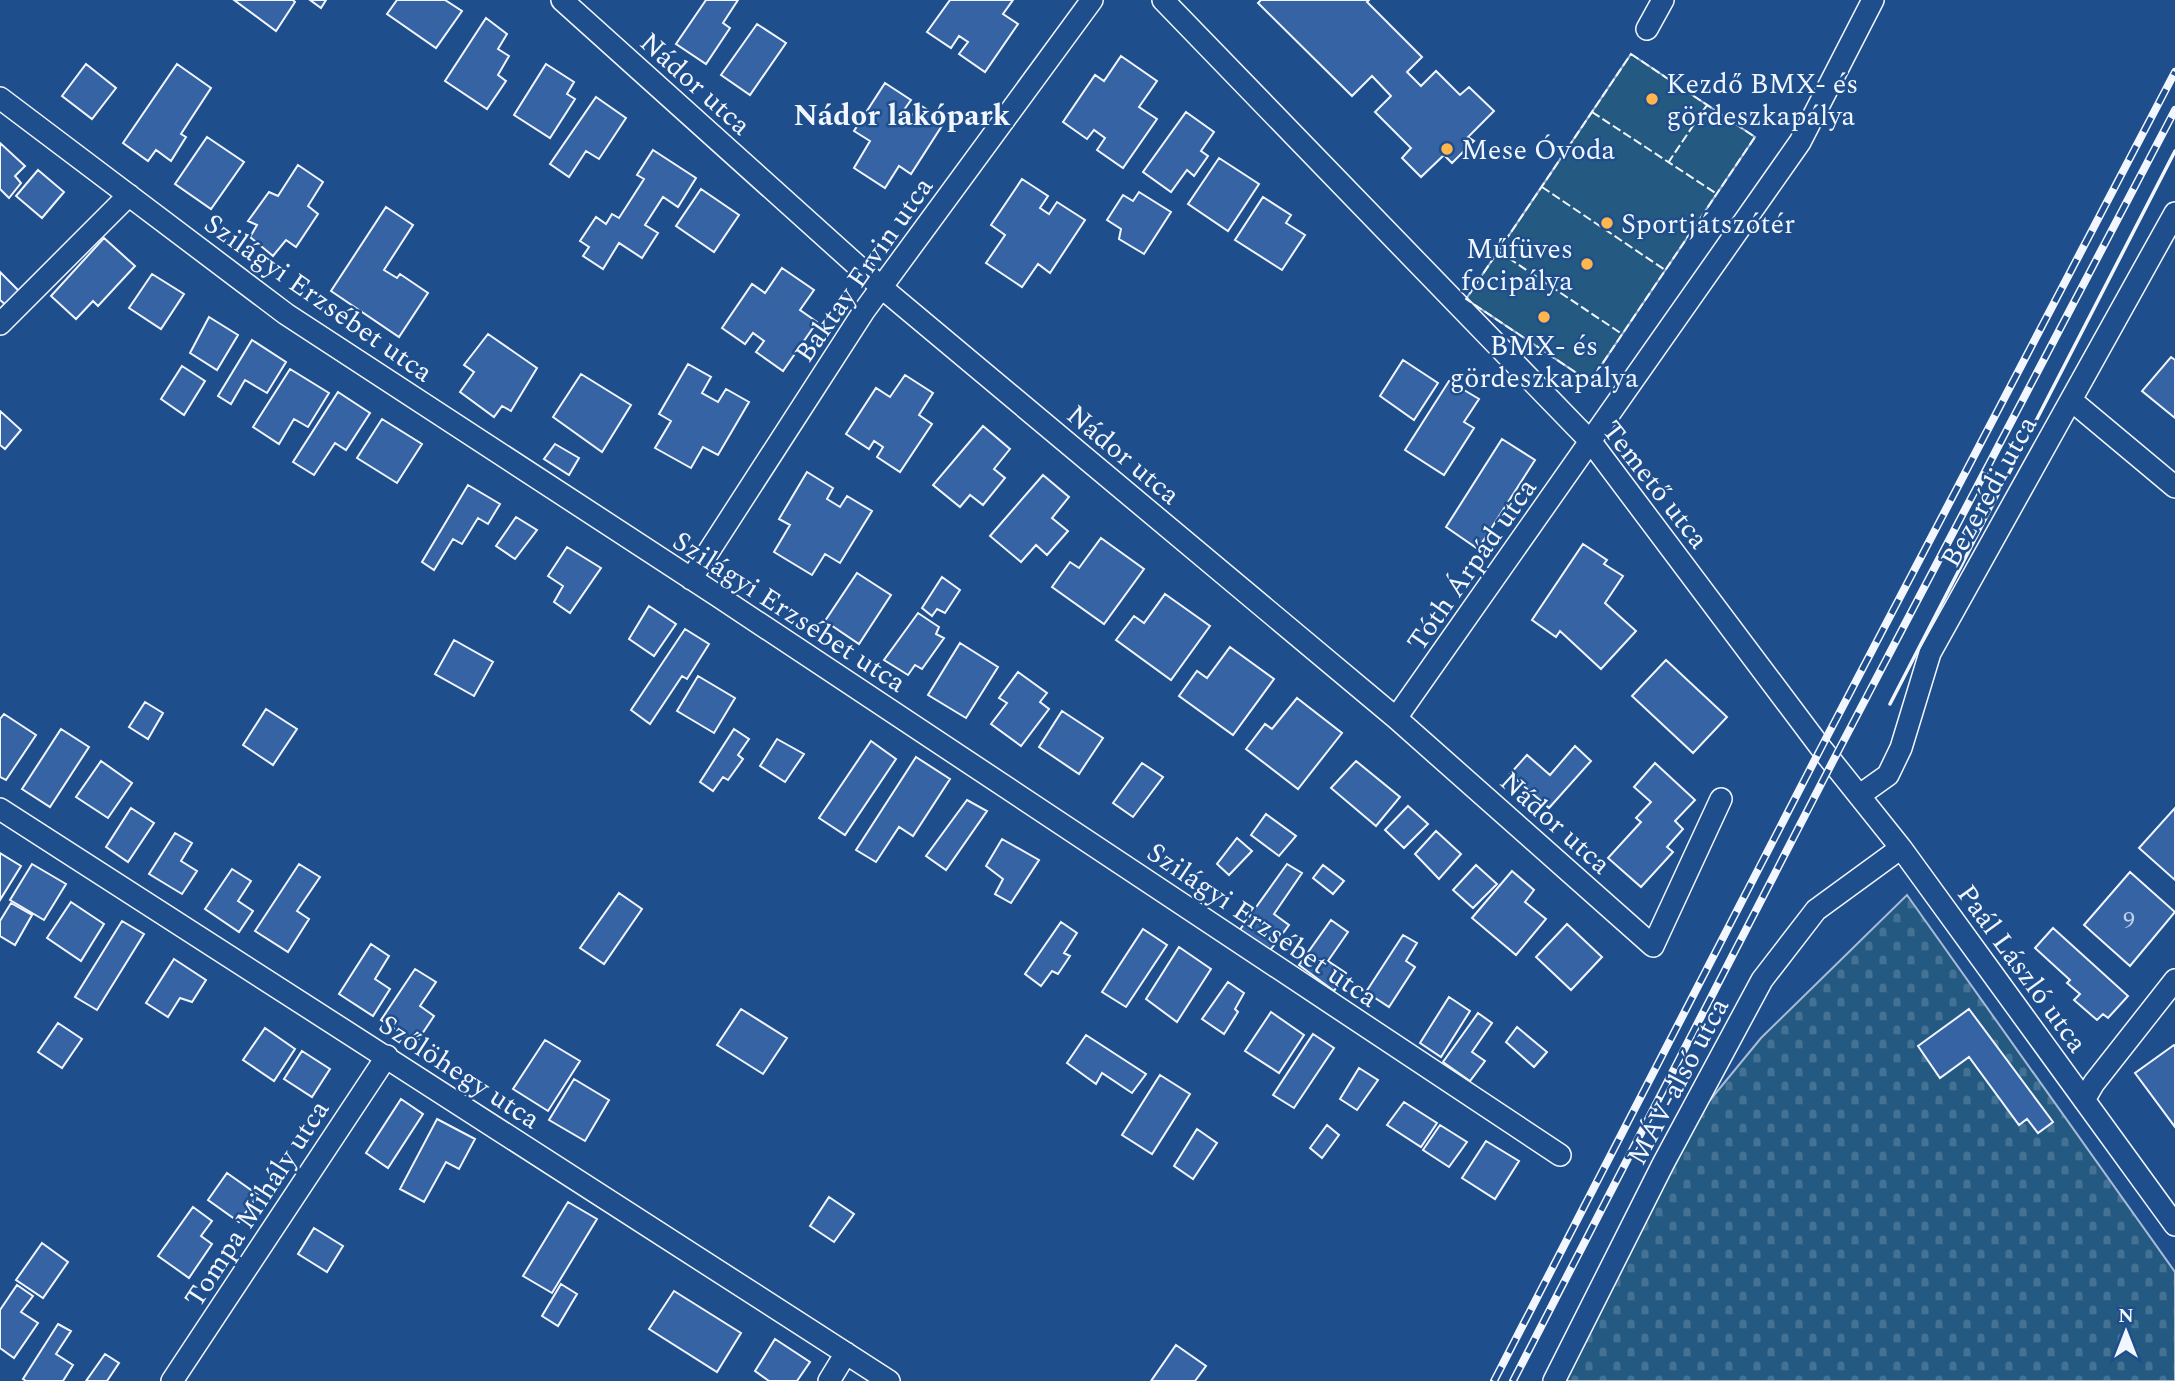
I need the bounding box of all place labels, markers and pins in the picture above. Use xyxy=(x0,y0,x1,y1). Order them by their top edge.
place label: Kezdő BMX- és gördeszkapálya xyxy=(1666,63,1858,138)
marker: Kezdő BMX- és gördeszkapálya xyxy=(1644,91,1660,107)
place label: Mese Óvoda xyxy=(1461,129,1616,172)
marker: Mese Óvoda xyxy=(1439,141,1455,157)
place label: Sportjátszótér xyxy=(1621,203,1795,246)
marker: Sportjátszótér xyxy=(1599,215,1615,231)
place label: Műfüves focipálya xyxy=(1461,228,1573,303)
marker: Műfüves focipálya xyxy=(1579,256,1595,272)
marker: BMX- és gördeszkapálya xyxy=(1536,309,1552,325)
place label: BMX- és gördeszkapálya xyxy=(1449,325,1639,400)

